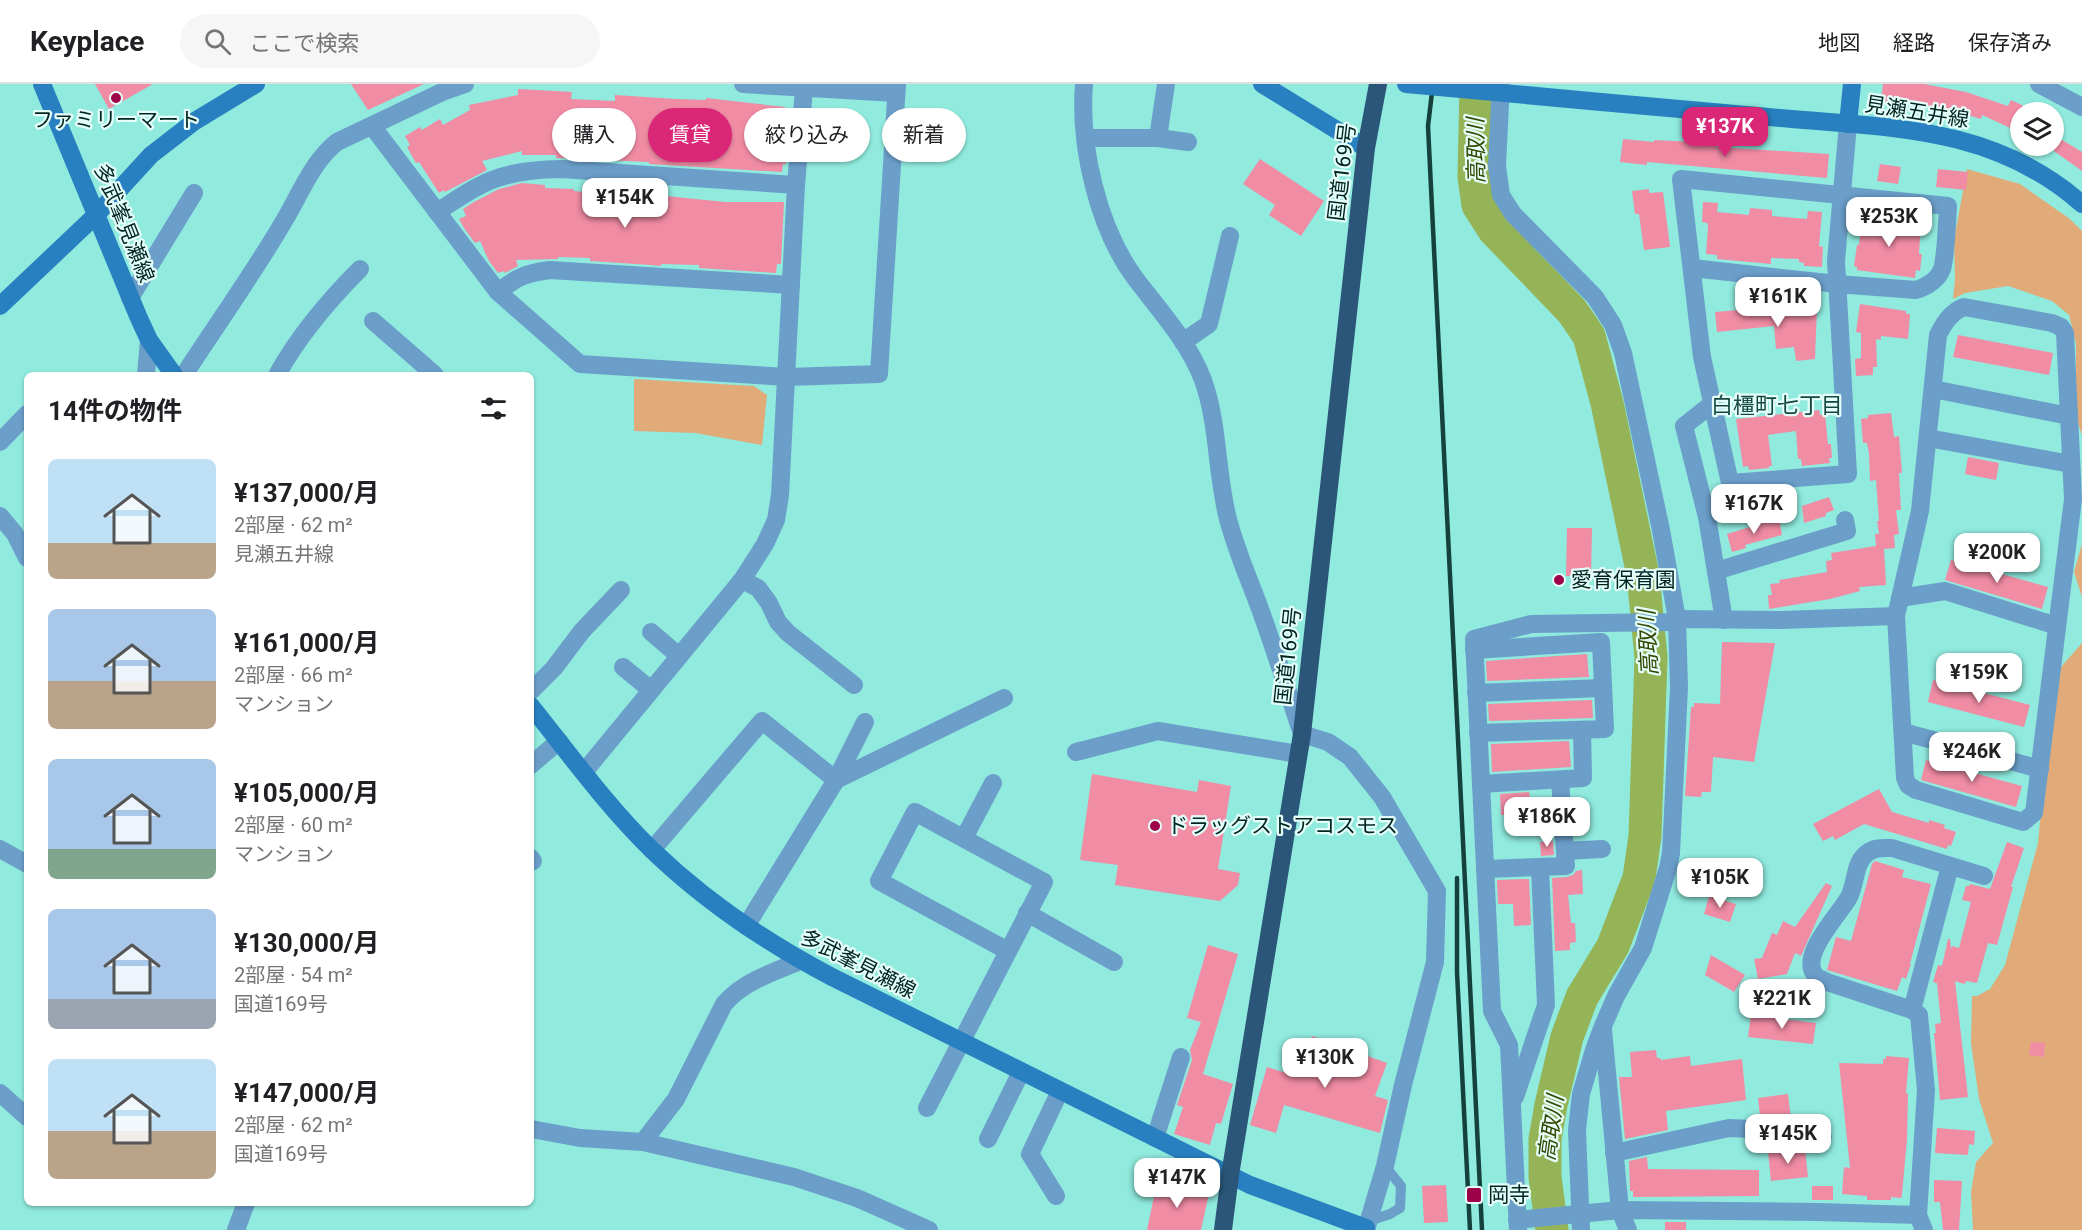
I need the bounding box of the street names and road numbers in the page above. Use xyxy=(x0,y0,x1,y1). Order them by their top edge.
street label: 見瀬五井線 xyxy=(1863,92,1971,132)
street label: 国道169号 xyxy=(1324,122,1360,222)
street label: 多武峯見瀬線 xyxy=(89,160,159,286)
street label: 国道169号 xyxy=(1271,606,1305,706)
street label: 多武峯見瀬線 xyxy=(796,925,920,1003)

